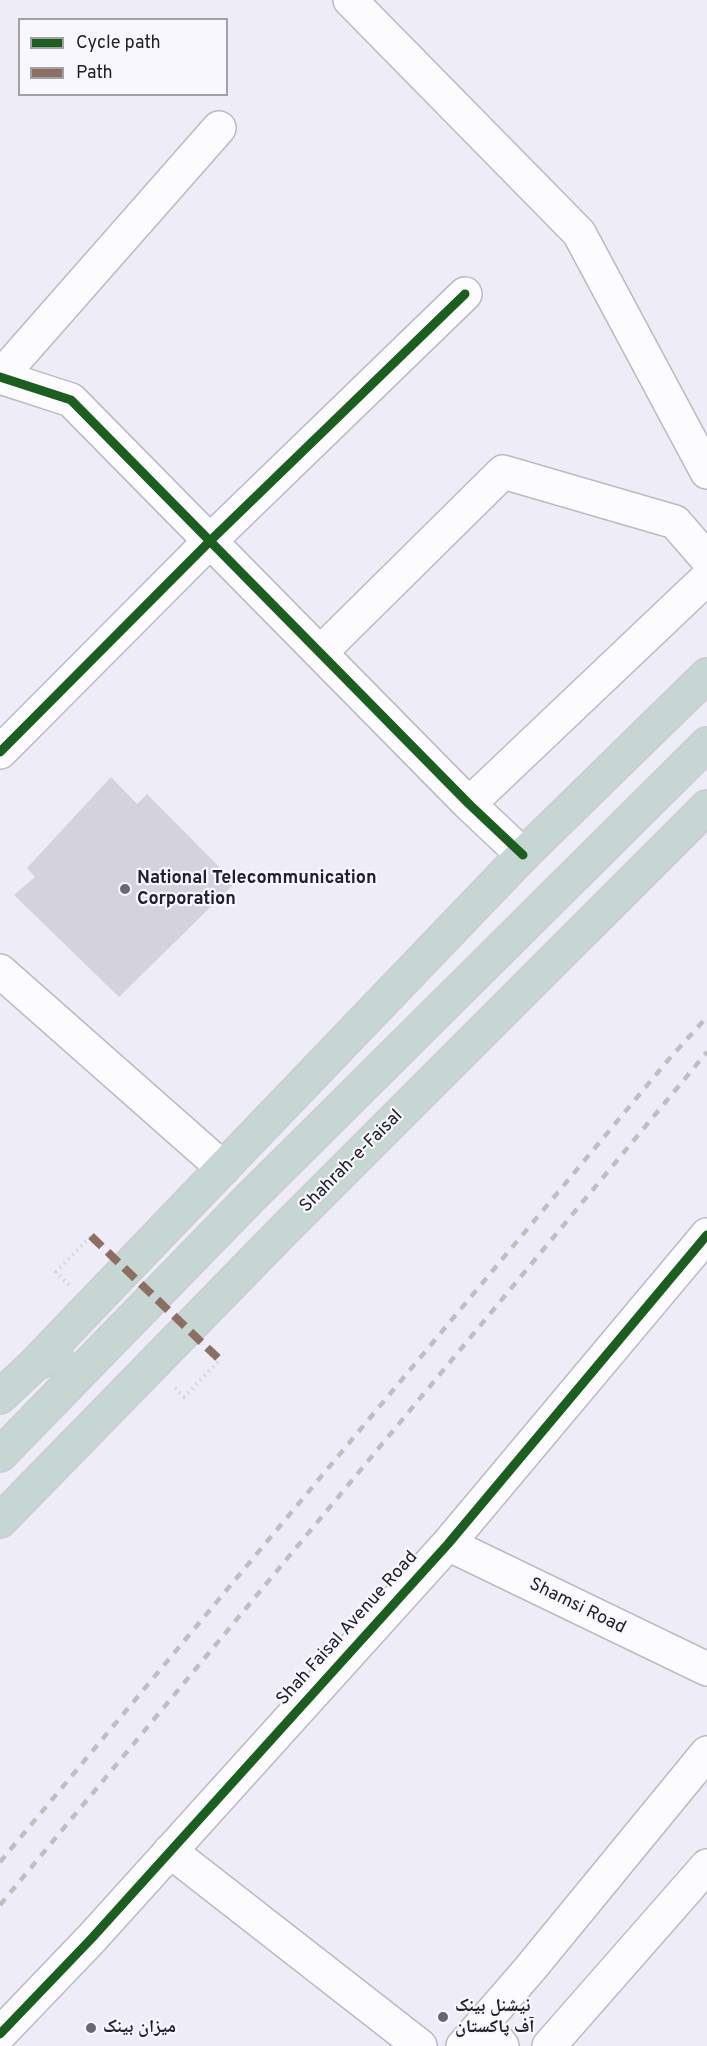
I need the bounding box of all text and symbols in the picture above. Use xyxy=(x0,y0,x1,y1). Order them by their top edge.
legend xyxy=(18,18,228,96)
text: Cycle path xyxy=(76,32,161,55)
text: Path xyxy=(76,62,113,85)
place label: National Telecommunication Corporation xyxy=(137,868,377,910)
marker: National Telecommunication Corporation xyxy=(118,882,132,896)
street label: Shahrah-e-Faisal xyxy=(296,1106,408,1218)
street label: Shah Faisal Avenue Road xyxy=(273,1547,423,1711)
street label: Shamsi Road xyxy=(525,1574,629,1640)
place label: نیشنل بینک آف پاکستان xyxy=(455,1996,534,2038)
marker: نیشنل بینک آف پاکستان xyxy=(436,2010,450,2024)
place label: میزان بینک xyxy=(103,2017,176,2039)
marker: میزان بینک xyxy=(84,2021,98,2035)

